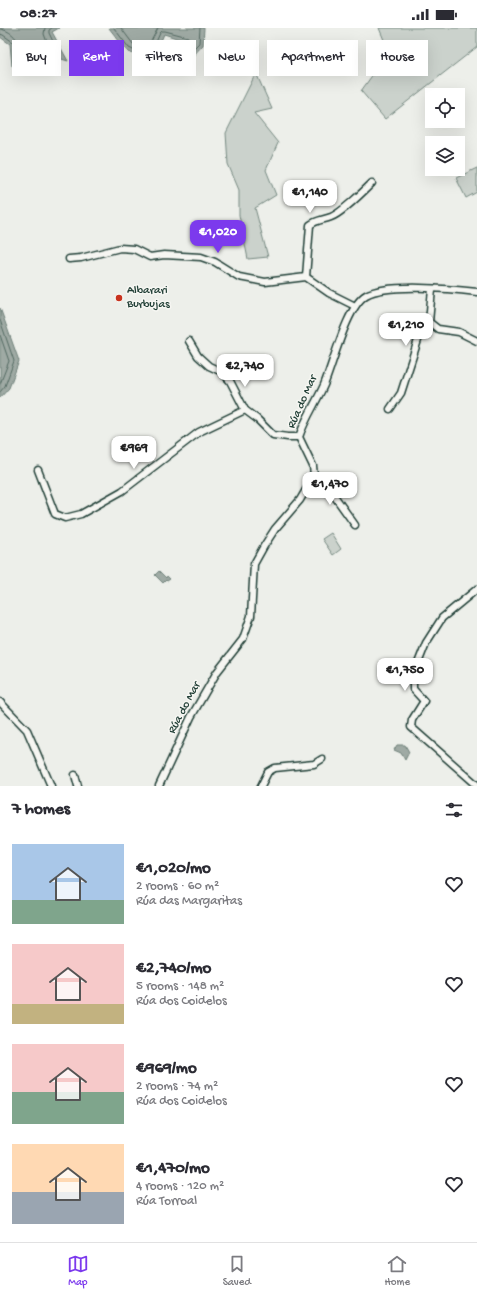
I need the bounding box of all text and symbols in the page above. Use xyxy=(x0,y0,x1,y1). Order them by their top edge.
text: 08:27 xyxy=(20,5,57,23)
chip: Buy xyxy=(12,40,61,76)
chip: Rent xyxy=(69,40,124,76)
chip: Filters xyxy=(132,40,196,76)
chip: New xyxy=(204,40,259,76)
chip: Apartment xyxy=(267,40,358,76)
chip: House xyxy=(366,40,428,76)
map controls xyxy=(425,88,465,176)
button: locate xyxy=(425,88,465,128)
button: layers xyxy=(425,136,465,176)
pin: €1,140 xyxy=(277,180,343,214)
text: €1,140 xyxy=(292,185,328,200)
pin: €1,020 xyxy=(185,220,251,254)
text: €1,020 xyxy=(199,225,237,240)
place label: Albarari Burbujas xyxy=(126,284,170,312)
marker: Albarari Burbujas xyxy=(114,293,124,303)
pin: €1,210 xyxy=(373,313,439,347)
text: €1,210 xyxy=(388,318,424,333)
pin: €2,740 xyxy=(212,354,278,388)
text: €2,740 xyxy=(226,359,264,374)
street label: Rúa do Mar xyxy=(285,372,322,431)
pin: €969 xyxy=(110,436,158,470)
text: €969 xyxy=(120,441,148,456)
pin: €1,470 xyxy=(297,472,363,506)
text: €1,470 xyxy=(311,477,349,492)
pin: €1,750 xyxy=(372,658,438,692)
text: €1,750 xyxy=(386,663,424,678)
street label: Rúa do Mar xyxy=(165,678,205,736)
icon: filters xyxy=(443,799,465,821)
text: 7 homes xyxy=(12,800,70,820)
text: €1,020/mo xyxy=(136,859,211,879)
icon: home xyxy=(44,860,92,908)
icon: heart xyxy=(443,873,465,895)
text: 2 rooms · 60 m² xyxy=(136,879,219,894)
text: Rúa das Margaritas xyxy=(136,894,242,909)
text: €2,740/mo xyxy=(136,959,211,979)
icon: home xyxy=(44,960,92,1008)
icon: heart xyxy=(443,973,465,995)
text: 5 rooms · 148 m² xyxy=(136,979,224,994)
text: Rúa dos Coidelos xyxy=(136,994,227,1009)
text: €969/mo xyxy=(136,1059,197,1079)
icon: home xyxy=(44,1060,92,1108)
icon: heart xyxy=(443,1073,465,1095)
text: 2 rooms · 74 m² xyxy=(136,1079,218,1094)
text: Rúa dos Coidelos xyxy=(136,1094,227,1109)
text: €1,470/mo xyxy=(136,1159,210,1179)
icon: home xyxy=(44,1160,92,1208)
icon: heart xyxy=(443,1173,465,1195)
text: 4 rooms · 120 m² xyxy=(136,1179,224,1194)
text: Rúa Torroal xyxy=(136,1194,197,1209)
tab: Map xyxy=(67,1253,89,1289)
tab: Saved xyxy=(223,1253,251,1289)
tab: Home xyxy=(385,1253,410,1289)

